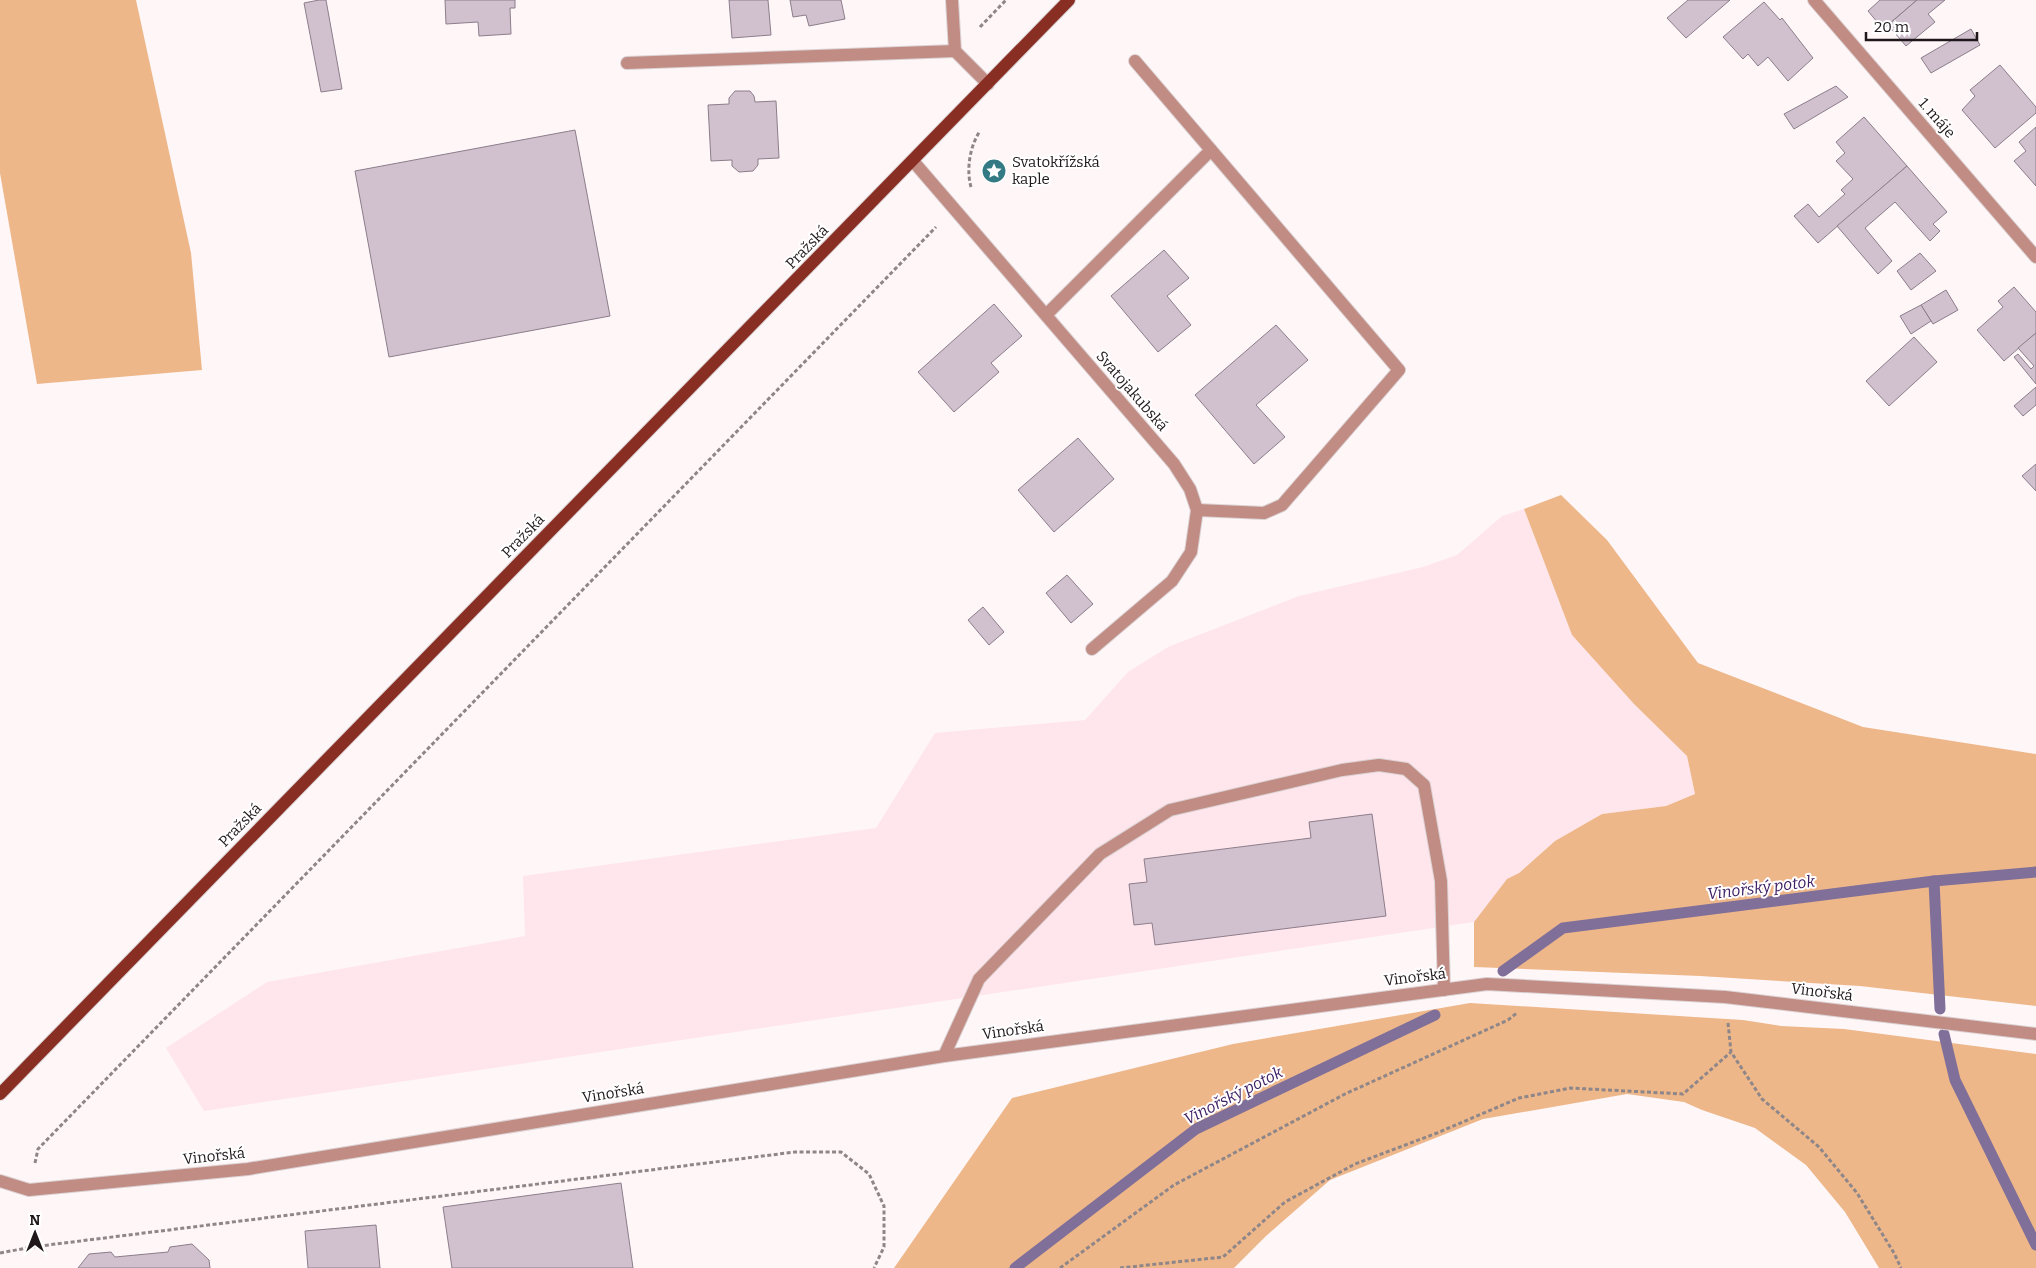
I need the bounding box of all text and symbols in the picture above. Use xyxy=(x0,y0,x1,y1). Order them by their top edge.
scale bar xyxy=(1866,10,1977,42)
text: 20 m xyxy=(1874,18,1910,36)
street label: 1. máje xyxy=(1915,94,1959,142)
place label: Svatokřížská kaple xyxy=(1012,153,1100,188)
place icon: Svatokřížská kaple xyxy=(981,158,1007,184)
street label: Pražská xyxy=(782,221,832,273)
street label: Svatojakubská xyxy=(1092,347,1172,435)
street label: Pražská xyxy=(498,510,548,562)
street label: Pražská xyxy=(215,799,265,851)
water label: Vinořský potok xyxy=(1706,871,1816,904)
street label: Vinořská xyxy=(1383,964,1447,990)
street label: Vinořská xyxy=(1790,979,1854,1005)
street label: Vinořská xyxy=(981,1017,1045,1043)
water label: Vinořský potok xyxy=(1181,1062,1286,1129)
street label: Vinořská xyxy=(581,1079,645,1107)
street label: Vinořská xyxy=(182,1144,246,1168)
north arrow xyxy=(10,1208,60,1258)
text: N xyxy=(30,1212,41,1229)

